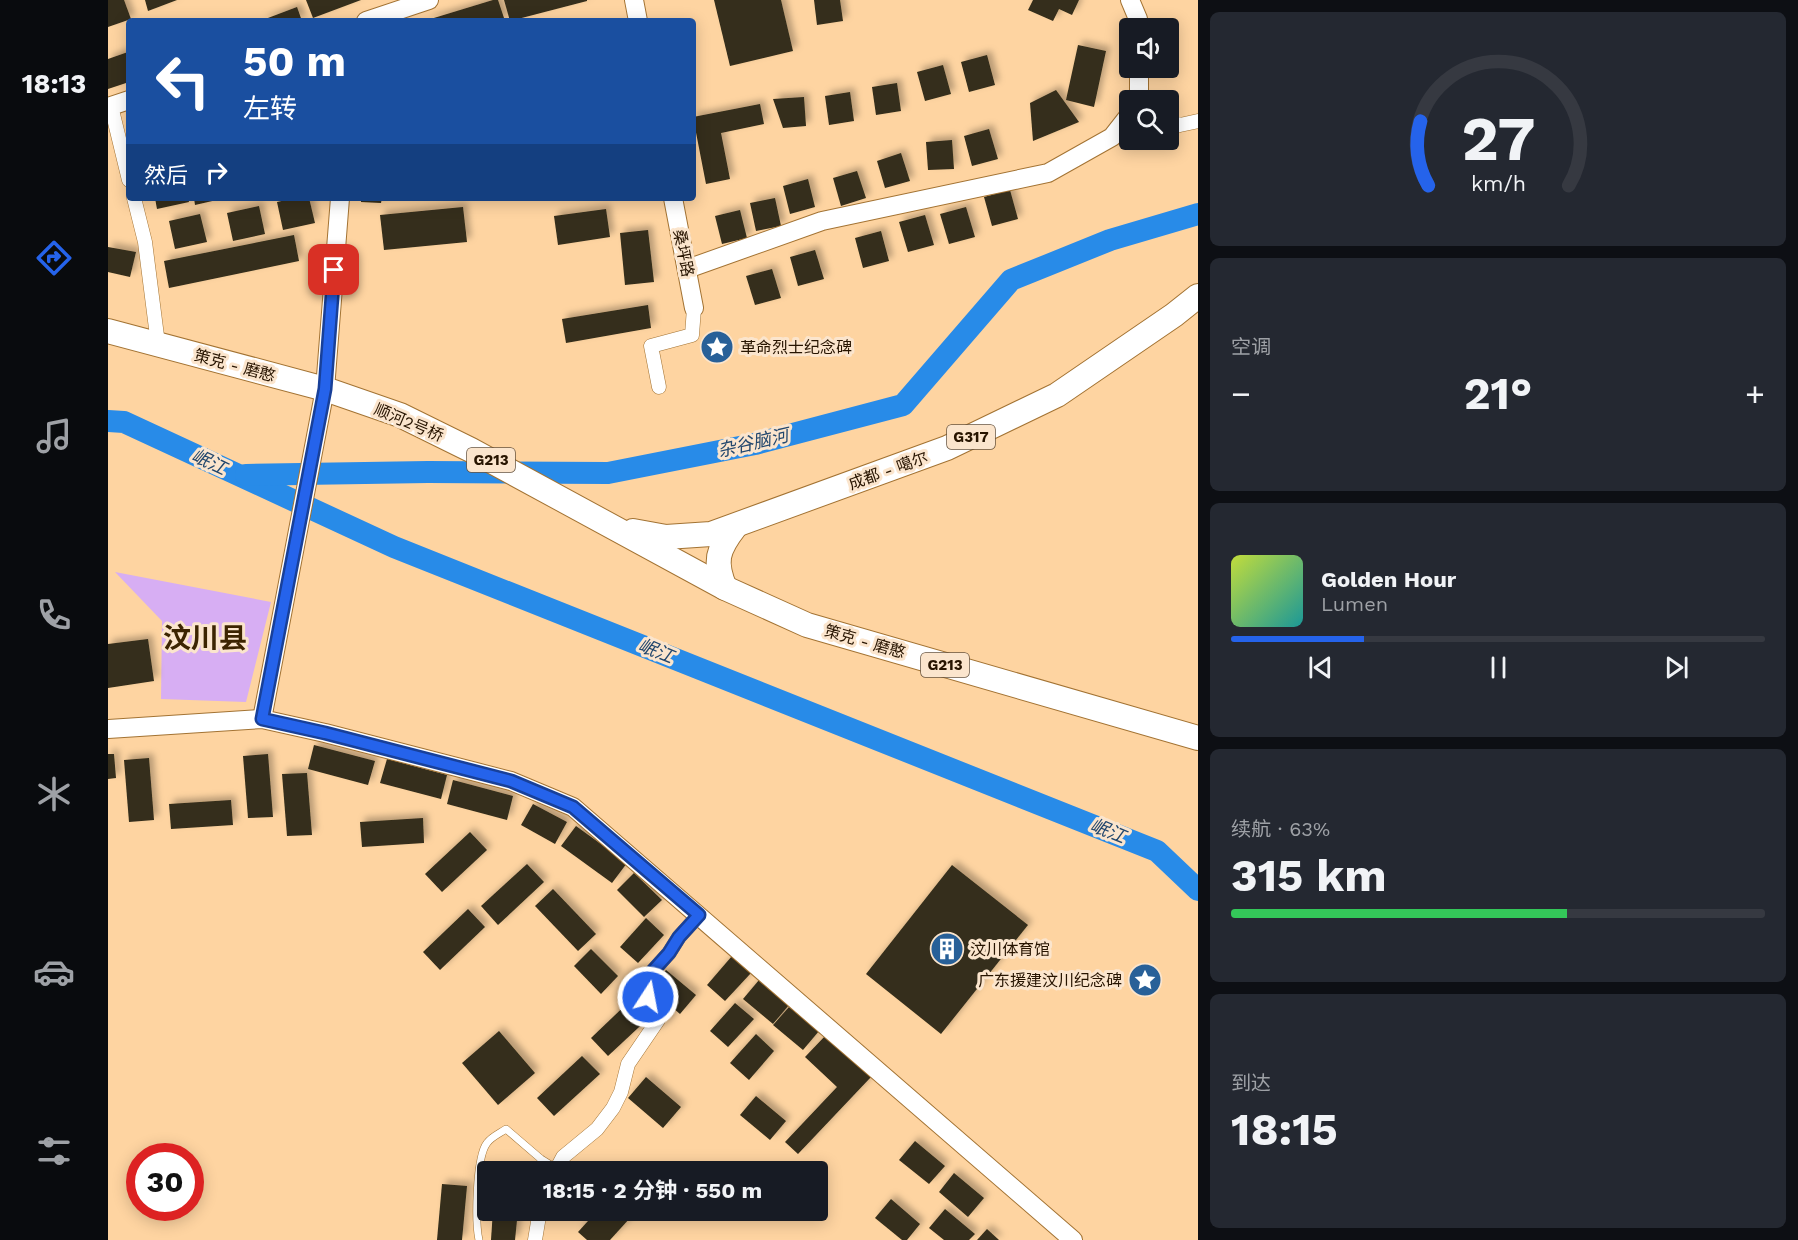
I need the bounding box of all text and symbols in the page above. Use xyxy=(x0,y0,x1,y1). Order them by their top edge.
map controls xyxy=(1119,18,1179,150)
button: sound xyxy=(1119,18,1179,78)
text: 50 m xyxy=(243,37,346,86)
icon: left xyxy=(144,42,222,120)
text: 18:13 xyxy=(22,68,86,100)
button: search xyxy=(1119,90,1179,150)
text: 左转 xyxy=(243,93,297,125)
text: 27 xyxy=(1461,102,1535,175)
icon: right xyxy=(200,156,233,189)
text: 然后 xyxy=(144,163,188,188)
text: km/h xyxy=(1470,171,1526,196)
street label: 桑坪路 xyxy=(670,228,697,278)
icon: directions xyxy=(33,237,75,279)
pin xyxy=(308,244,359,295)
icon: arrive xyxy=(317,253,350,286)
place icon: 革命烈士纪念碑 xyxy=(699,329,735,365)
text: 空调 xyxy=(1231,335,1271,359)
place label: 革命烈士纪念碑 xyxy=(740,338,852,357)
street label: 策克 - 磨憨 xyxy=(192,346,277,385)
text: 21° xyxy=(1464,367,1532,420)
text: − xyxy=(1231,374,1251,413)
text: + xyxy=(1745,374,1765,413)
street label: 顺河2号桥 xyxy=(371,399,446,446)
icon: music xyxy=(33,415,75,457)
water label: 杂谷脑河 xyxy=(715,424,793,461)
road number: G317 xyxy=(947,425,995,449)
water label: 岷江 xyxy=(188,444,232,480)
street label: 成都 - 噶尔 xyxy=(846,447,930,494)
road number: G213 xyxy=(467,448,515,472)
text: Golden Hour xyxy=(1321,567,1456,592)
text: Lumen xyxy=(1321,592,1388,616)
icon: phone xyxy=(33,594,75,636)
street label: 策克 - 磨憨 xyxy=(822,621,907,662)
district label: 汶川县 xyxy=(163,622,247,655)
water label: 岷江 xyxy=(636,634,679,668)
icon: previous xyxy=(1304,651,1337,684)
icon: pause xyxy=(1482,651,1515,684)
icon: next xyxy=(1660,651,1693,684)
road number: G213 xyxy=(921,653,969,677)
icon: climate xyxy=(33,773,75,815)
water label: 岷江 xyxy=(1088,814,1131,848)
text: 续航 · 63% xyxy=(1231,817,1330,841)
text: 315 km xyxy=(1231,849,1387,902)
building icon: 汶川体育馆 xyxy=(929,931,965,967)
place label: 汶川体育馆 xyxy=(970,940,1050,959)
icon: car xyxy=(33,951,75,993)
place icon: 广东援建汶川纪念碑 xyxy=(1127,962,1163,998)
position arrow xyxy=(616,965,680,1029)
place label: 广东援建汶川纪念碑 xyxy=(978,971,1122,990)
text: 到达 xyxy=(1231,1071,1271,1095)
text: 18:15 xyxy=(1231,1103,1338,1156)
icon: filters xyxy=(33,1130,75,1172)
speed limit sign: 30 xyxy=(126,1143,204,1221)
text: 18:15 · 2 分钟 · 550 m xyxy=(543,1178,762,1203)

